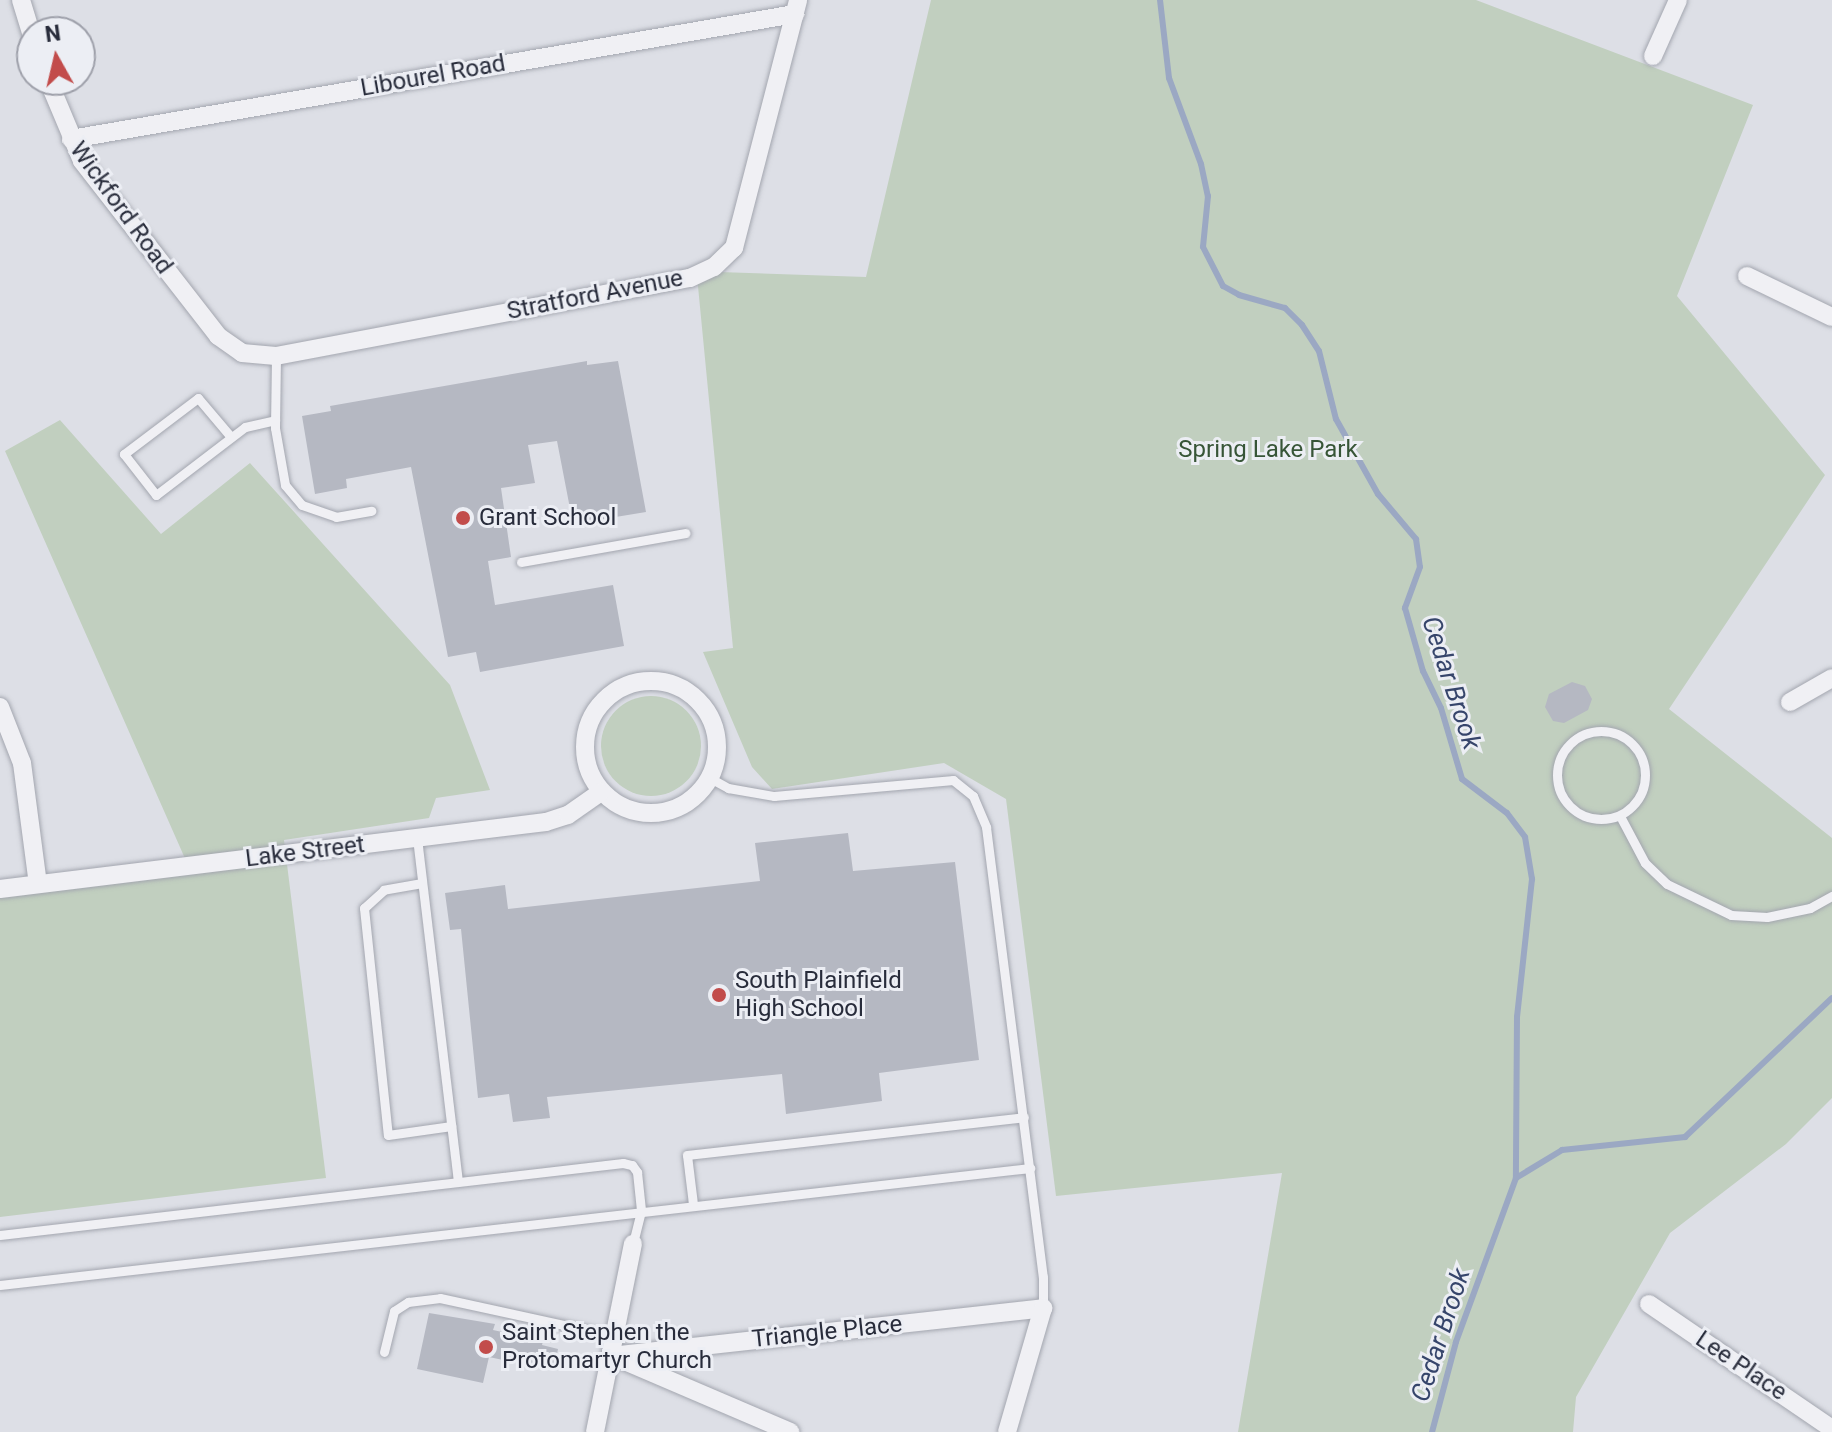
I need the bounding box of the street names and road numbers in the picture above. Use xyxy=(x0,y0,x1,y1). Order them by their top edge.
street label: Libourel Road xyxy=(358,49,508,103)
street label: Wickford Road xyxy=(63,136,179,280)
street label: Stratford Avenue xyxy=(505,264,685,326)
street label: Lake Street xyxy=(244,830,366,874)
street label: Triangle Place xyxy=(750,1310,904,1354)
street label: Lee Place xyxy=(1690,1325,1792,1407)

